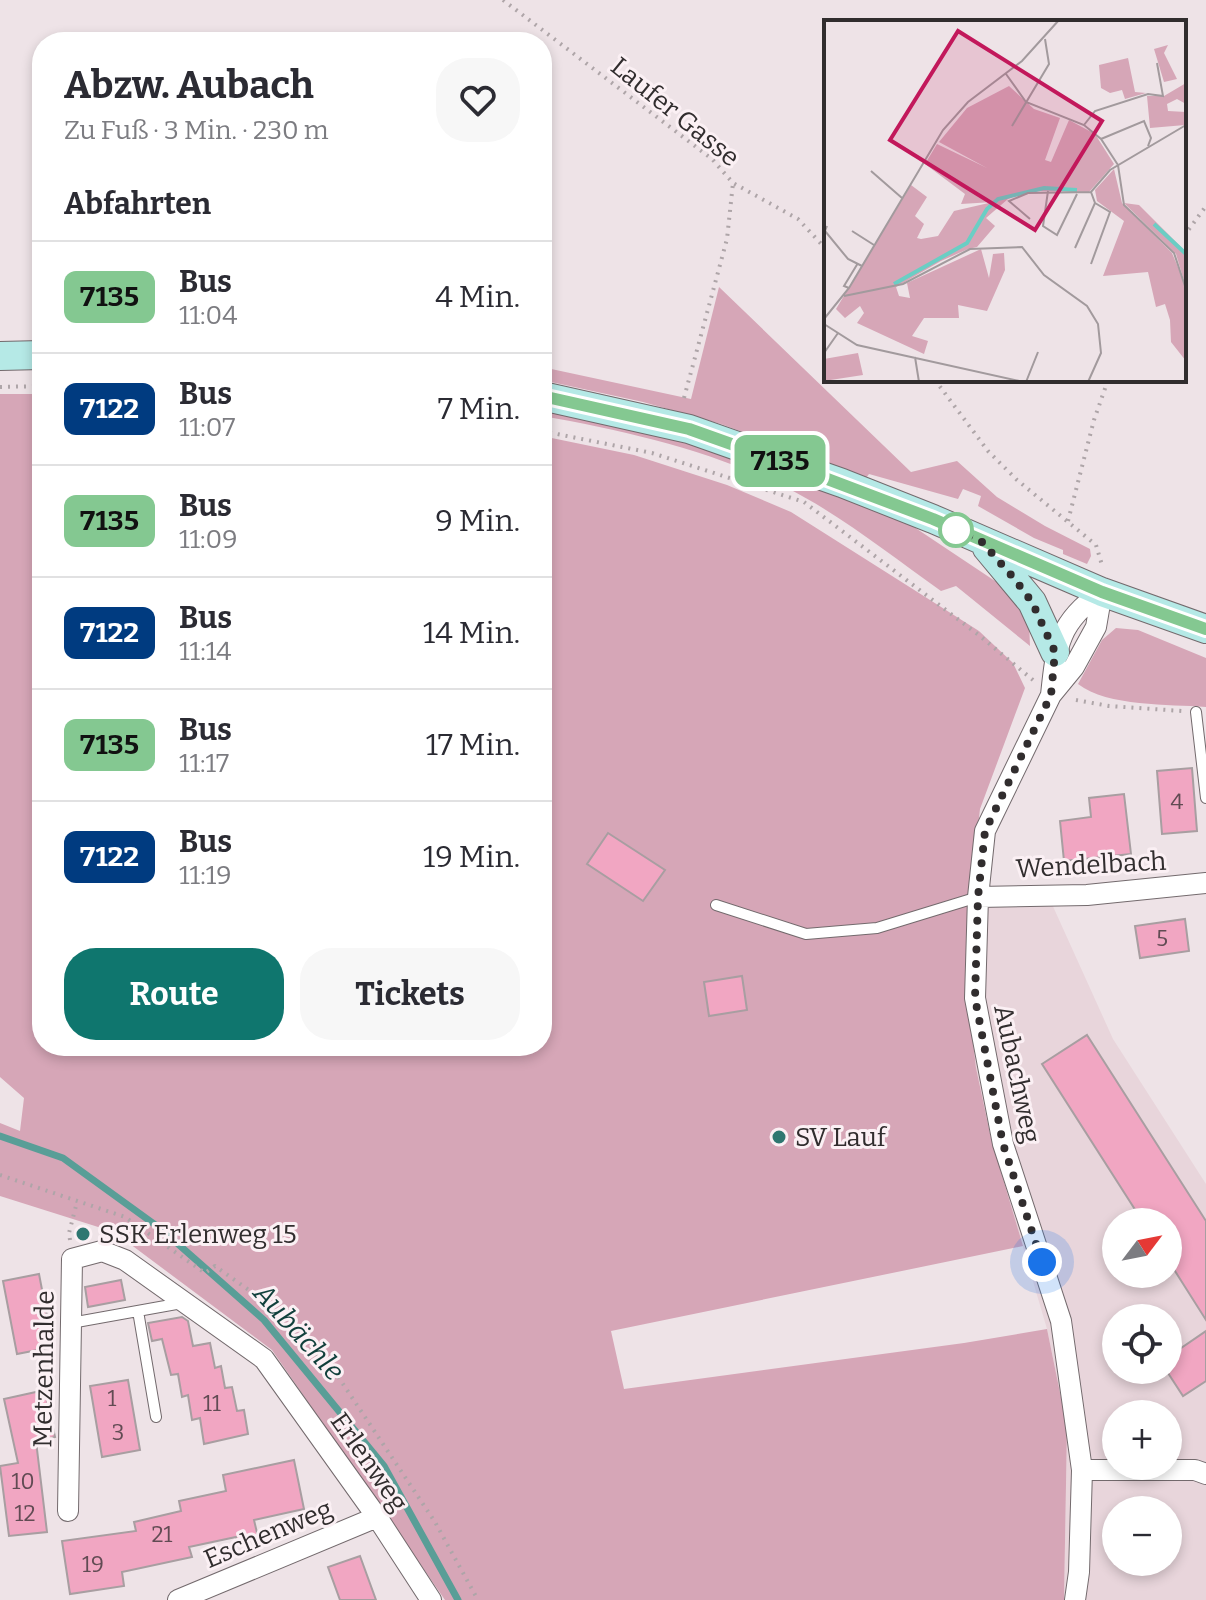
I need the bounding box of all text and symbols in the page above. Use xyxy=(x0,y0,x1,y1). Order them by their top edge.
inset map xyxy=(824,20,1186,382)
street label: Laufer Gasse xyxy=(605,51,745,173)
button: heart xyxy=(436,58,520,142)
text: Abzw. Aubach xyxy=(64,62,314,108)
text: Zu Fuß · 3 Min. · 230 m xyxy=(64,115,329,146)
text: Abfahrten xyxy=(64,186,211,222)
text: Bus xyxy=(179,264,232,300)
text: 4 Min. xyxy=(435,279,520,315)
text: 7135 xyxy=(80,280,139,313)
text: 11:04 xyxy=(179,300,237,331)
text: Bus xyxy=(179,376,232,412)
text: 7 Min. xyxy=(438,391,520,427)
text: 7122 xyxy=(80,392,139,425)
text: 11:07 xyxy=(179,412,235,443)
line badge: 7135 xyxy=(724,435,836,487)
text: 7135 xyxy=(751,444,809,477)
text: Bus xyxy=(179,488,232,524)
text: 9 Min. xyxy=(435,503,520,539)
text: 7135 xyxy=(80,504,139,537)
unlabelled marker xyxy=(939,513,973,547)
text: 11:09 xyxy=(179,524,238,555)
text: Bus xyxy=(179,600,232,636)
text: 14 Min. xyxy=(423,615,520,651)
text: 7122 xyxy=(80,616,139,649)
text: 11:14 xyxy=(179,636,231,667)
text: Bus xyxy=(179,712,232,748)
text: 17 Min. xyxy=(426,727,520,763)
text: 7135 xyxy=(80,728,139,761)
text: 11:17 xyxy=(179,748,229,779)
house number: 4 xyxy=(1171,788,1184,815)
text: Bus xyxy=(179,824,232,860)
text: 19 Min. xyxy=(423,839,520,875)
text: 7122 xyxy=(80,840,139,873)
street label: Wendelbach xyxy=(1015,846,1167,884)
text: 11:19 xyxy=(179,860,231,891)
house number: 5 xyxy=(1156,925,1168,952)
button: Route xyxy=(64,948,284,1040)
button: Tickets xyxy=(300,948,520,1040)
street label: Aubachweg xyxy=(987,1002,1047,1146)
place label: SV Lauf xyxy=(795,1122,888,1153)
marker: SV Lauf xyxy=(770,1128,788,1146)
north arrow xyxy=(1102,1208,1182,1288)
map controls xyxy=(1102,1208,1182,1576)
place label: SSK Erlenweg 15 xyxy=(99,1219,297,1250)
marker: SSK Erlenweg 15 xyxy=(74,1225,92,1243)
your location xyxy=(1022,1242,1062,1282)
water label: Aubächle xyxy=(246,1275,351,1387)
street label: Metzenhalde xyxy=(27,1290,61,1448)
button: locate xyxy=(1102,1304,1182,1384)
house number: 1 xyxy=(108,1385,117,1412)
house number: 11 xyxy=(203,1390,221,1417)
button: + xyxy=(1102,1400,1182,1480)
street label: Erlenweg xyxy=(324,1407,414,1517)
house number: 3 xyxy=(112,1419,124,1446)
house number: 10 xyxy=(11,1468,35,1495)
street label: Eschenweg xyxy=(199,1493,337,1575)
button: − xyxy=(1102,1496,1182,1576)
house number: 12 xyxy=(15,1500,35,1527)
house number: 21 xyxy=(152,1521,173,1548)
house number: 19 xyxy=(82,1551,104,1578)

